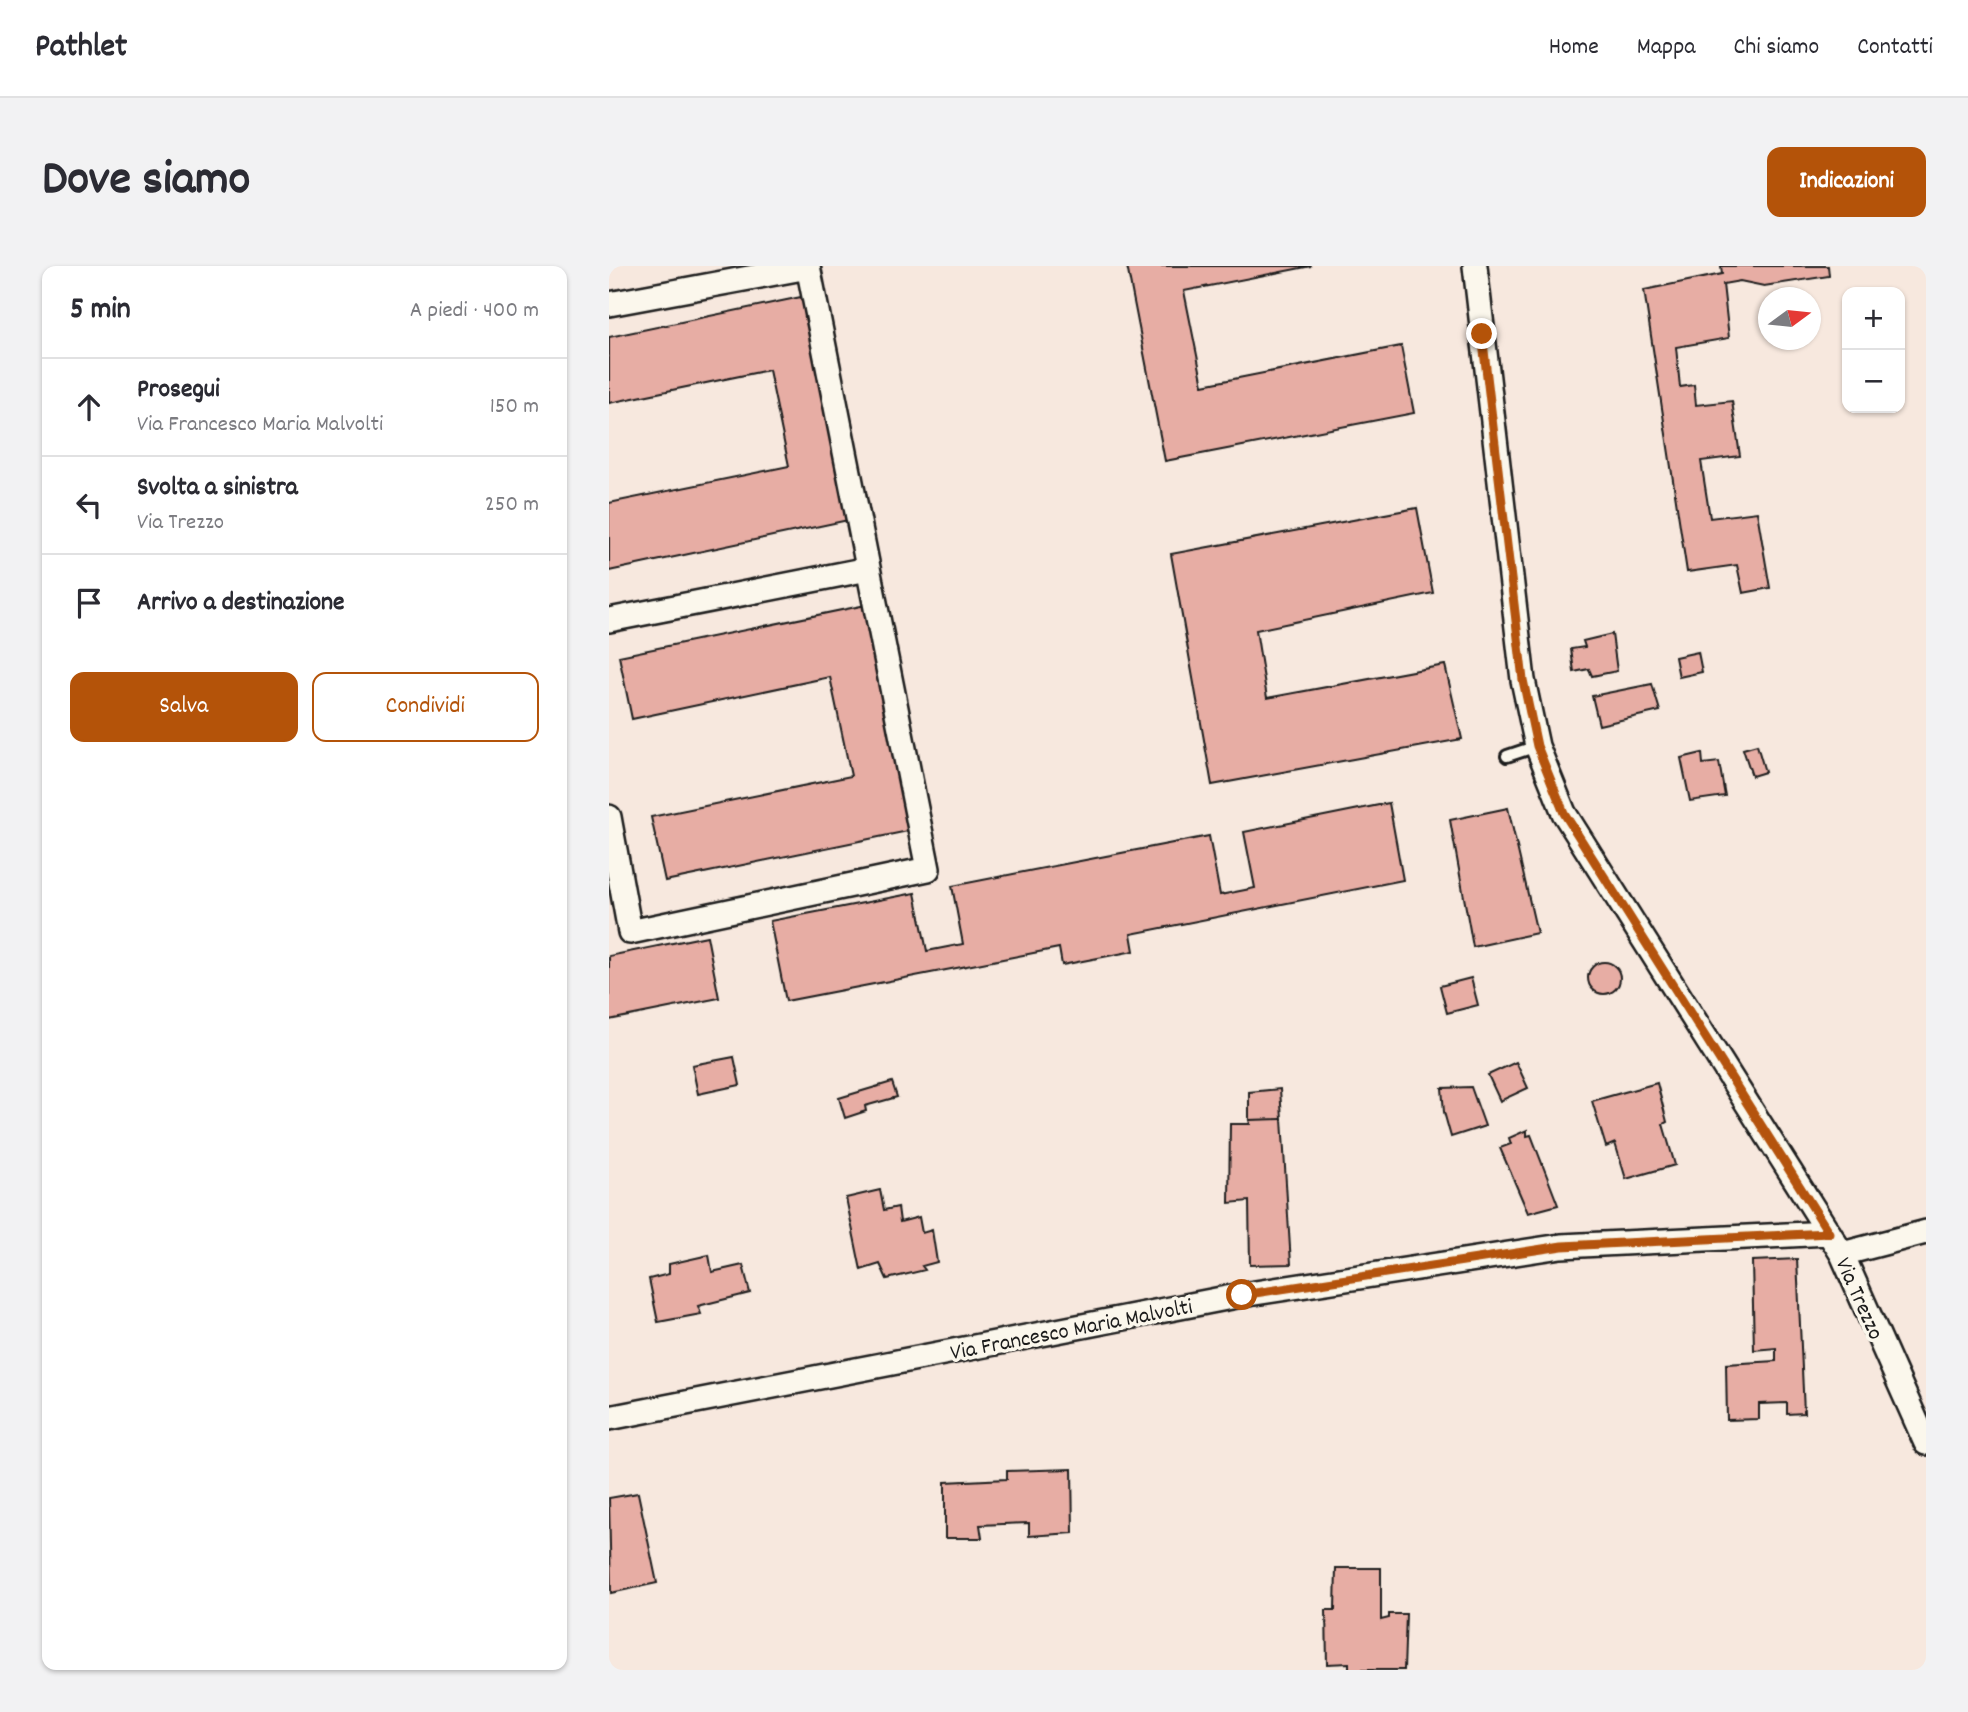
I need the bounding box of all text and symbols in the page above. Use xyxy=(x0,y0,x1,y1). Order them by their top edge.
text: Pathlet xyxy=(35,25,127,72)
text: Home xyxy=(1549,31,1599,65)
text: Mappa xyxy=(1637,31,1696,65)
text: Chi siamo xyxy=(1734,31,1819,65)
text: Contatti xyxy=(1857,31,1933,65)
text: Dove siamo xyxy=(42,147,250,217)
button: Indicazioni xyxy=(1767,147,1926,217)
north arrow xyxy=(1758,287,1821,350)
map controls xyxy=(1842,287,1905,413)
button: + xyxy=(1842,287,1905,350)
text: 5 min xyxy=(70,290,131,333)
text: A piedi · 400 m xyxy=(410,295,539,328)
route end xyxy=(1466,318,1497,349)
button: − xyxy=(1842,350,1905,413)
text: Prosegui xyxy=(137,372,220,409)
icon: ahead xyxy=(70,388,108,426)
text: 150 m xyxy=(490,391,539,424)
text: Via Francesco Maria Malvolti xyxy=(137,409,383,442)
text: Svolta a sinistra xyxy=(137,470,298,507)
icon: left xyxy=(70,486,108,524)
text: 250 m xyxy=(485,489,539,522)
text: Via Trezzo xyxy=(137,507,224,540)
icon: arrive xyxy=(70,584,108,622)
text: Arrivo a destinazione xyxy=(137,585,345,622)
button: Salva xyxy=(70,672,298,742)
button: Condividi xyxy=(312,672,539,742)
street label: Via Trezzo xyxy=(1825,1253,1891,1346)
route start xyxy=(1226,1279,1257,1310)
street label: Via Francesco Maria Malvolti xyxy=(948,1292,1196,1371)

